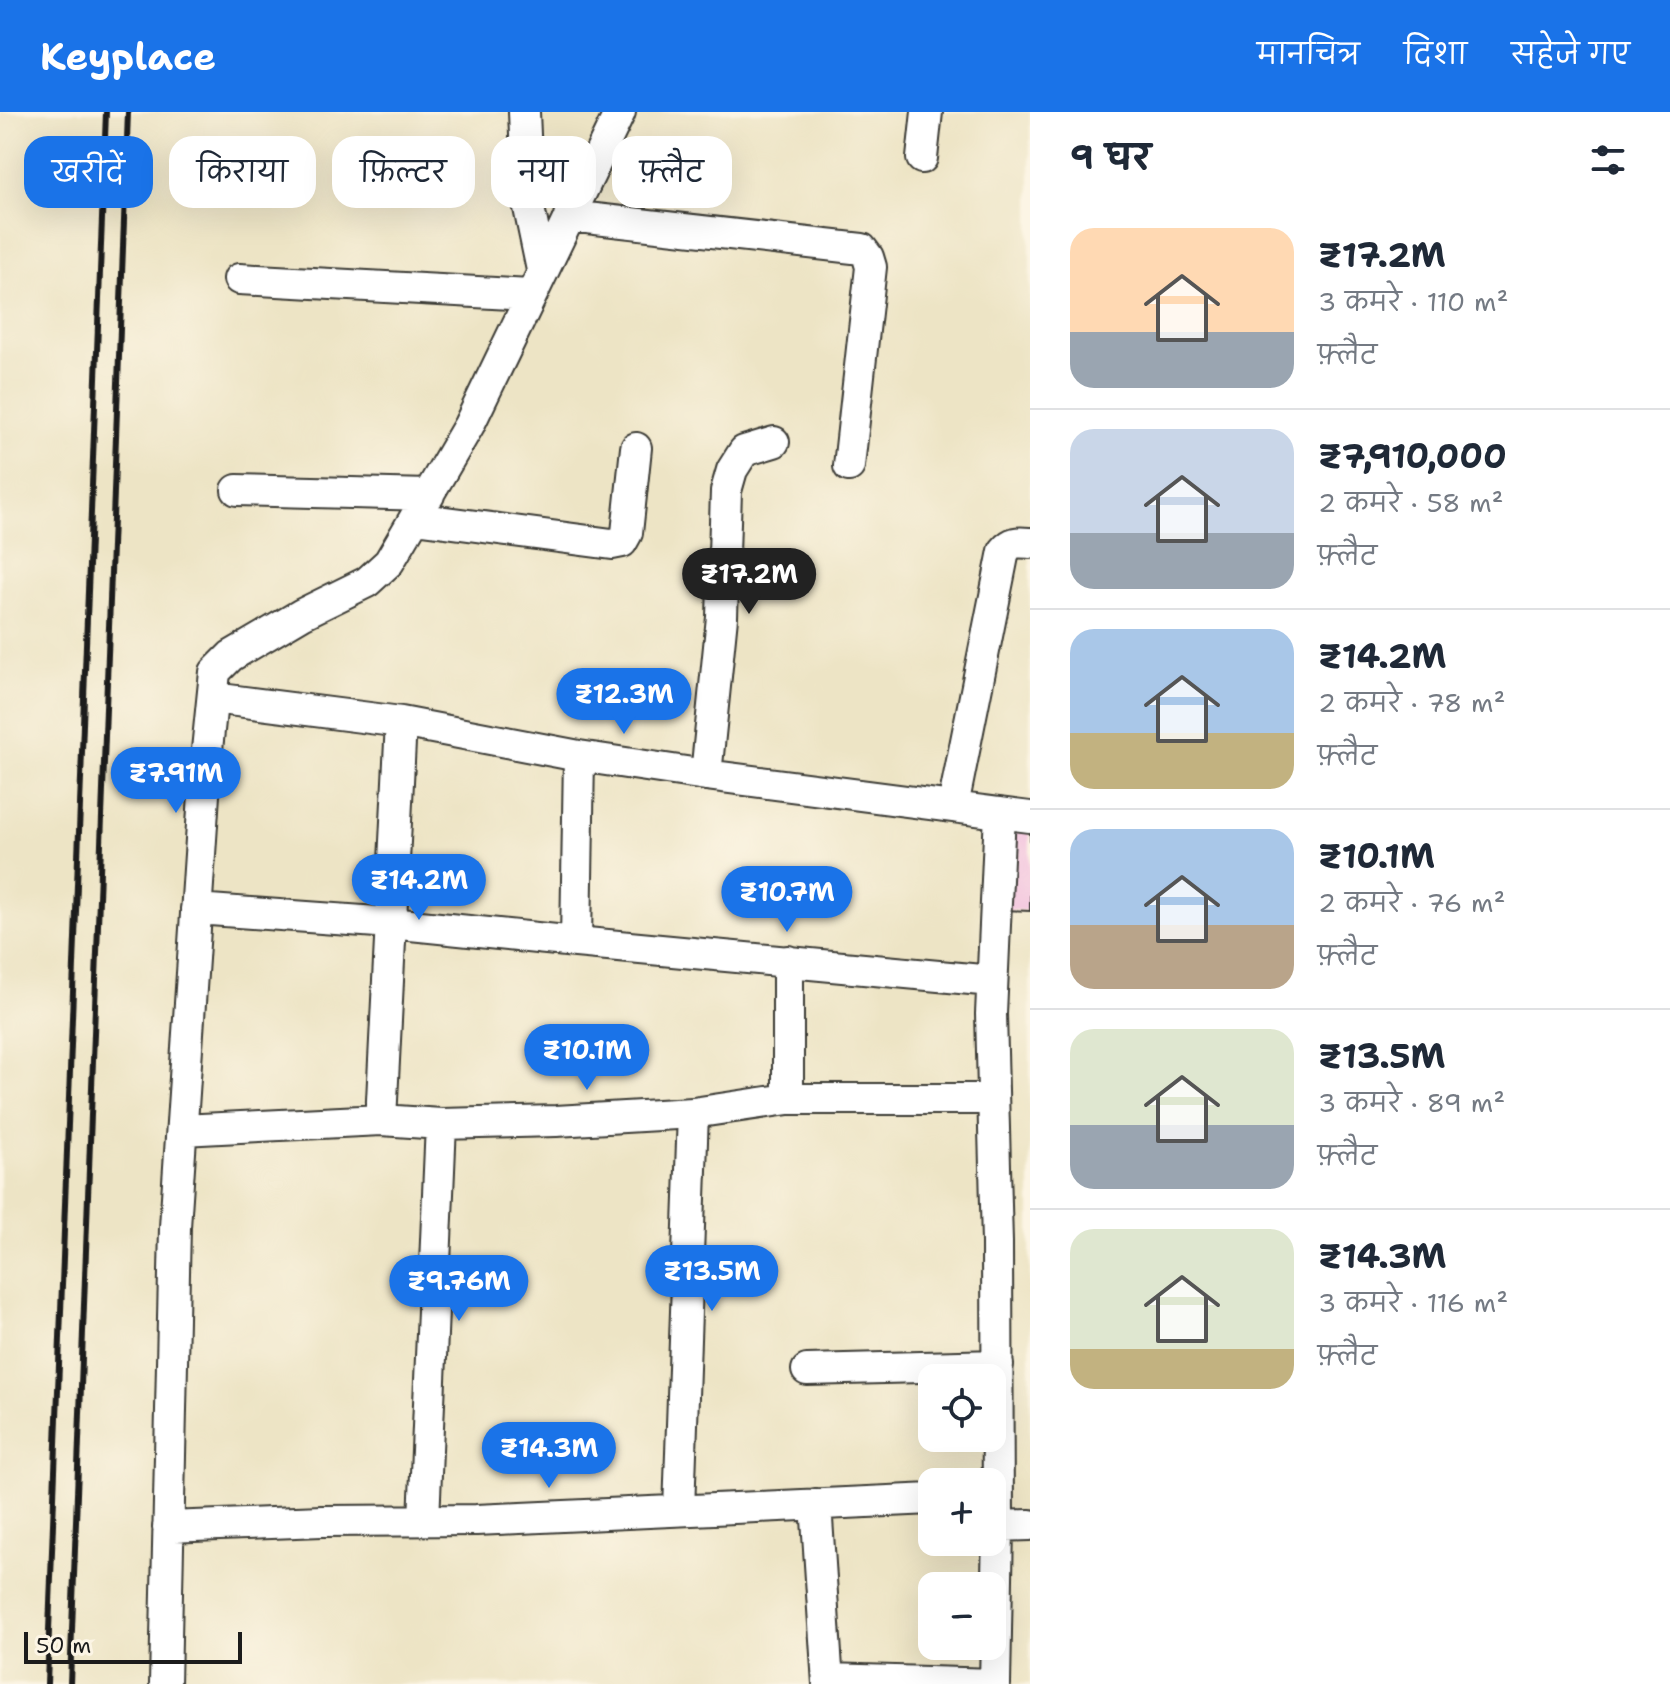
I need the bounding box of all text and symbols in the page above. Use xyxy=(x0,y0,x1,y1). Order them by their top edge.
text: Keyplace xyxy=(40,31,216,82)
text: मानचित्र xyxy=(1257,35,1360,73)
text: दिशा xyxy=(1404,35,1467,73)
text: सहेजे गए xyxy=(1511,35,1630,73)
text: 9 घर xyxy=(1070,134,1151,180)
chip: खरीदें xyxy=(24,136,153,208)
chip: किराया xyxy=(169,136,316,208)
chip: फ़िल्टर xyxy=(332,136,475,208)
chip: नया xyxy=(491,136,596,208)
chip: फ़्लैट xyxy=(612,136,732,208)
icon: filters xyxy=(1586,138,1630,182)
text: ₹17.2M xyxy=(1318,232,1446,278)
icon: home xyxy=(1134,260,1230,356)
text: 3 कमरे · 110 m² xyxy=(1318,284,1508,319)
text: फ़्लैट xyxy=(1318,337,1377,372)
text: ₹7,910,000 xyxy=(1318,433,1507,479)
icon: home xyxy=(1134,461,1230,557)
text: 2 कमरे · 58 m² xyxy=(1318,485,1504,520)
text: फ़्लैट xyxy=(1318,538,1377,573)
pin: ₹17.2M xyxy=(684,548,814,616)
text: ₹17.2M xyxy=(700,556,798,591)
text: ₹14.2M xyxy=(1318,633,1446,679)
icon: home xyxy=(1134,661,1230,757)
pin: ₹12.3M xyxy=(559,668,689,736)
text: ₹12.3M xyxy=(574,676,674,711)
text: 2 कमरे · 78 m² xyxy=(1318,685,1505,720)
text: फ़्लैट xyxy=(1318,738,1377,773)
pin: ₹7.91M xyxy=(111,747,241,815)
text: ₹7.91M xyxy=(129,755,223,790)
text: ₹10.1M xyxy=(1318,833,1435,879)
pin: ₹14.2M xyxy=(354,854,484,922)
icon: home xyxy=(1134,861,1230,957)
text: ₹14.2M xyxy=(370,862,468,897)
pin: ₹10.7M xyxy=(722,866,852,934)
text: ₹10.7M xyxy=(739,874,835,909)
text: 2 कमरे · 76 m² xyxy=(1318,885,1505,920)
text: फ़्लैट xyxy=(1318,938,1377,973)
pin: ₹10.1M xyxy=(522,1024,652,1092)
text: ₹10.1M xyxy=(542,1032,632,1067)
text: ₹13.5M xyxy=(1318,1033,1445,1079)
icon: home xyxy=(1134,1061,1230,1157)
text: 3 कमरे · 89 m² xyxy=(1318,1085,1505,1120)
text: फ़्लैट xyxy=(1318,1138,1377,1173)
text: ₹14.3M xyxy=(1318,1233,1447,1279)
pin: ₹13.5M xyxy=(647,1245,777,1313)
text: ₹13.5M xyxy=(663,1253,761,1288)
pin: ₹9.76M xyxy=(394,1255,524,1323)
icon: home xyxy=(1134,1261,1230,1357)
text: ₹9.76M xyxy=(407,1263,511,1298)
text: 3 कमरे · 116 m² xyxy=(1318,1285,1508,1320)
text: फ़्लैट xyxy=(1318,1338,1377,1373)
map controls xyxy=(918,1364,1006,1660)
button: locate xyxy=(918,1364,1006,1452)
pin: ₹14.3M xyxy=(484,1422,614,1490)
text: ₹14.3M xyxy=(500,1430,598,1465)
button: + xyxy=(918,1468,1006,1556)
button: − xyxy=(918,1572,1006,1660)
scale bar xyxy=(24,1628,242,1664)
text: 50 m xyxy=(36,1631,91,1660)

